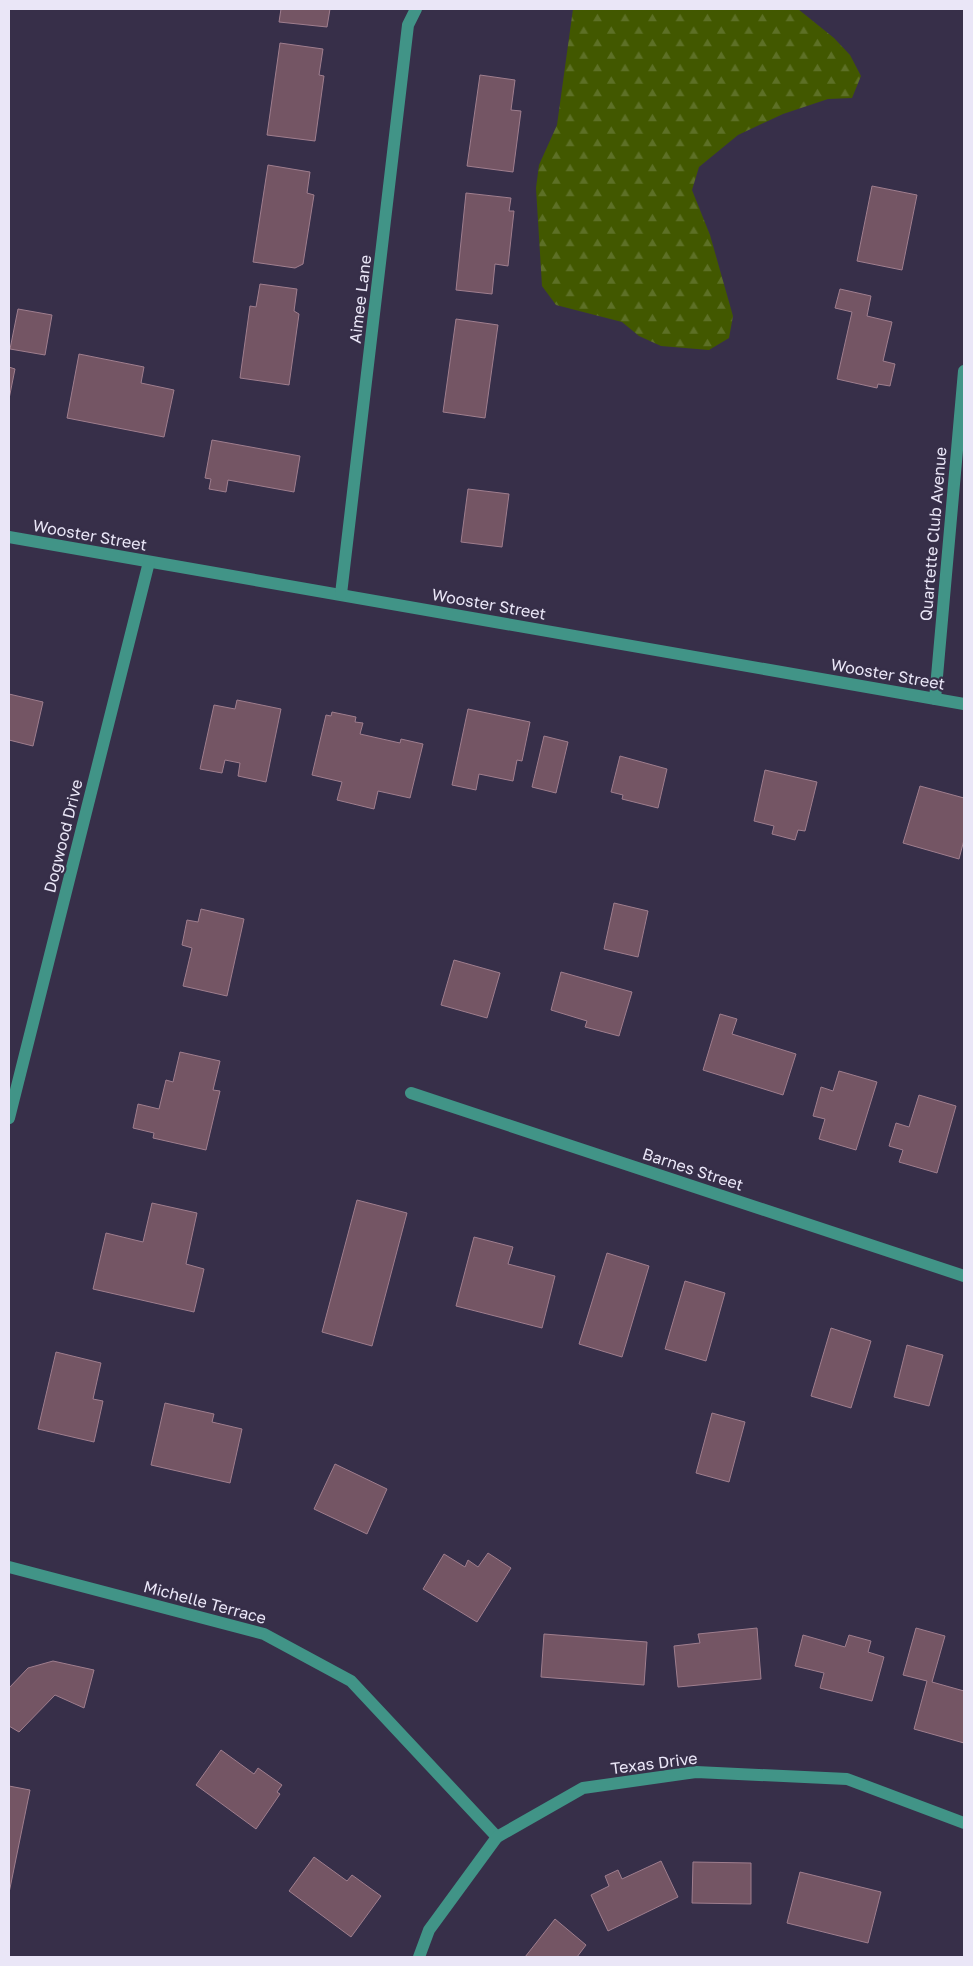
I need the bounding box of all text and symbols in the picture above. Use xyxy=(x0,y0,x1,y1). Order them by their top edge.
street label: Aimee Lane xyxy=(345,254,375,344)
street label: Quartette Club Avenue xyxy=(915,446,951,622)
street label: Wooster Street xyxy=(31,515,149,555)
street label: Wooster Street xyxy=(430,584,548,624)
street label: Wooster Street xyxy=(829,654,947,694)
street label: Dogwood Drive xyxy=(39,777,87,895)
street label: Barnes Street xyxy=(640,1143,746,1195)
street label: Michelle Terrace xyxy=(141,1576,269,1628)
street label: Texas Drive xyxy=(609,1748,699,1778)

